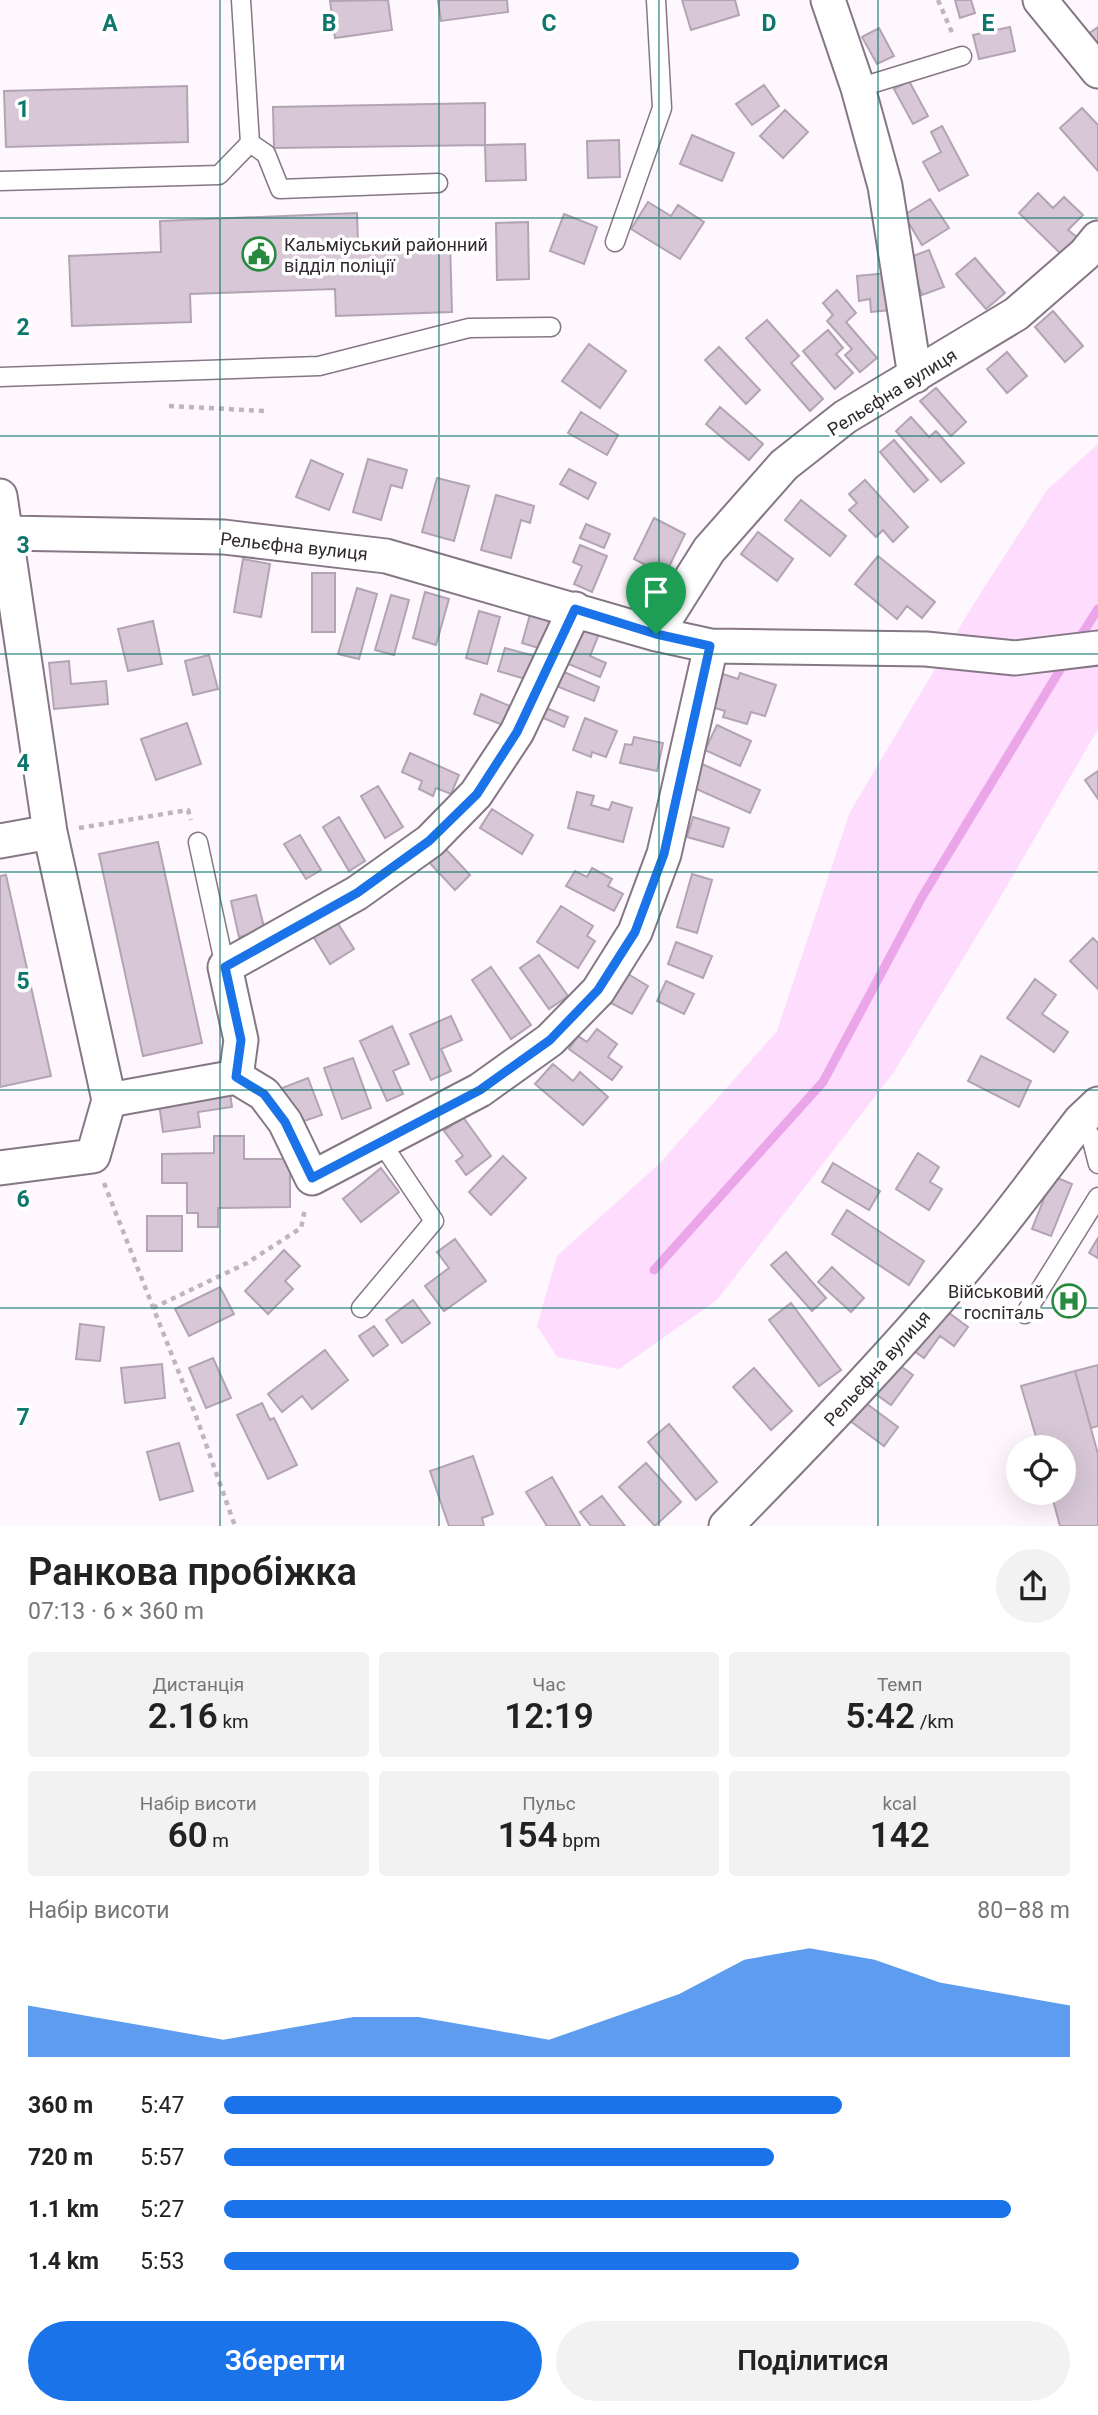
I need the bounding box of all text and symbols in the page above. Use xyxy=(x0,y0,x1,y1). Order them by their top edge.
text: A xyxy=(102,10,118,37)
text: B xyxy=(322,10,336,37)
text: C xyxy=(541,10,557,37)
text: D xyxy=(762,10,776,37)
text: E xyxy=(982,10,995,37)
text: 1 xyxy=(16,96,30,123)
place label: Кальміуський районний відділ поліції xyxy=(284,234,488,276)
public building icon: Кальміуський районний відділ поліції xyxy=(240,235,278,273)
text: 2 xyxy=(16,314,30,341)
street label: Рельєфна вулиця xyxy=(824,344,960,440)
street label: Рельєфна вулиця xyxy=(219,528,369,564)
text: 3 xyxy=(16,532,30,559)
pin xyxy=(626,562,686,634)
icon: arrive xyxy=(637,573,675,611)
text: 4 xyxy=(16,750,30,777)
text: 5 xyxy=(16,968,30,995)
text: 6 xyxy=(16,1186,30,1213)
place label: Військовий госпіталь xyxy=(948,1281,1044,1323)
hospital icon: Військовий госпіталь xyxy=(1050,1282,1088,1320)
street label: Рельєфна вулиця xyxy=(820,1306,934,1430)
text: 7 xyxy=(16,1404,30,1431)
map controls xyxy=(1006,1435,1076,1505)
button: locate xyxy=(1006,1435,1076,1505)
button: share xyxy=(996,1549,1070,1623)
text: Ранкова пробіжка xyxy=(28,1550,357,1594)
text: 07:13 · 6 × 360 m xyxy=(28,1598,204,1625)
text: Дистанція xyxy=(152,1673,244,1696)
text: Час xyxy=(532,1673,566,1696)
text: Темп xyxy=(877,1673,922,1696)
text: 2.16 xyxy=(148,1696,218,1737)
text: 12:19 xyxy=(504,1696,594,1737)
text: 5:42 xyxy=(845,1696,915,1737)
text: km xyxy=(218,1710,249,1733)
text: /km xyxy=(915,1710,954,1733)
text: Набір висоти xyxy=(140,1792,257,1815)
text: Пульс xyxy=(522,1792,576,1815)
text: kcal xyxy=(882,1792,917,1815)
text: 60 xyxy=(168,1815,208,1856)
text: 154 xyxy=(498,1815,558,1856)
text: 142 xyxy=(870,1815,930,1856)
text: m xyxy=(208,1829,229,1852)
text: bpm xyxy=(558,1829,600,1852)
text: Набір висоти xyxy=(28,1897,170,1924)
text: 80–88 m xyxy=(977,1897,1070,1924)
text: 360 m xyxy=(28,2092,93,2119)
text: 5:47 xyxy=(140,2092,184,2119)
text: 720 m xyxy=(28,2144,93,2171)
text: 5:57 xyxy=(140,2144,184,2171)
text: 1.1 km xyxy=(28,2196,99,2223)
text: 5:27 xyxy=(140,2196,184,2223)
text: 1.4 km xyxy=(28,2248,99,2275)
text: 5:53 xyxy=(140,2248,184,2275)
button: Зберегти xyxy=(28,2321,542,2401)
button: Поділитися xyxy=(556,2321,1070,2401)

